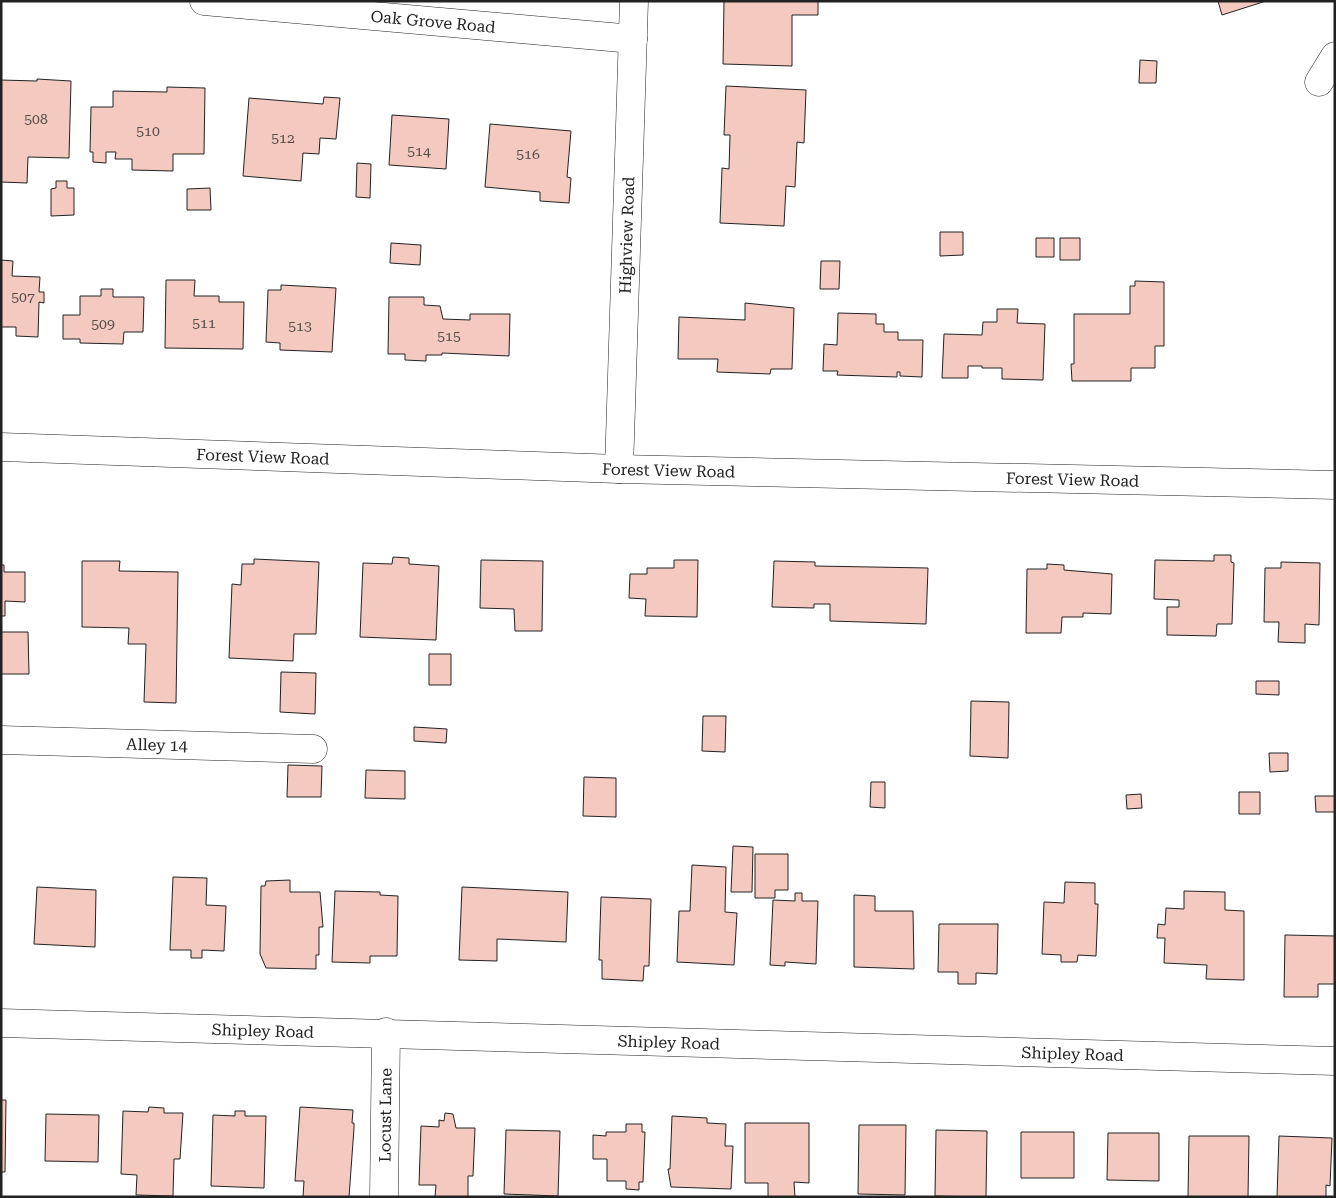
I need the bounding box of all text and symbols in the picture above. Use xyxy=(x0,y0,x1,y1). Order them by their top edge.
street label: Oak Grove Road xyxy=(370,6,496,36)
house number: 508 xyxy=(24,111,48,127)
house number: 510 xyxy=(136,123,160,139)
house number: 512 xyxy=(271,130,295,146)
house number: 514 xyxy=(407,143,431,159)
house number: 516 xyxy=(516,146,540,162)
street label: Highview Road xyxy=(615,176,638,294)
house number: 507 xyxy=(11,289,35,305)
house number: 511 xyxy=(192,315,216,331)
house number: 509 xyxy=(91,316,115,332)
house number: 513 xyxy=(288,318,312,334)
house number: 515 xyxy=(437,328,461,344)
street label: Forest View Road xyxy=(196,444,330,468)
street label: Forest View Road xyxy=(602,459,735,481)
street label: Forest View Road xyxy=(1006,468,1139,490)
street label: Alley 14 xyxy=(126,734,188,755)
street label: Shipley Road xyxy=(211,1020,314,1041)
street label: Shipley Road xyxy=(617,1031,720,1053)
street label: Shipley Road xyxy=(1021,1043,1124,1064)
street label: Locust Lane xyxy=(375,1068,395,1162)

